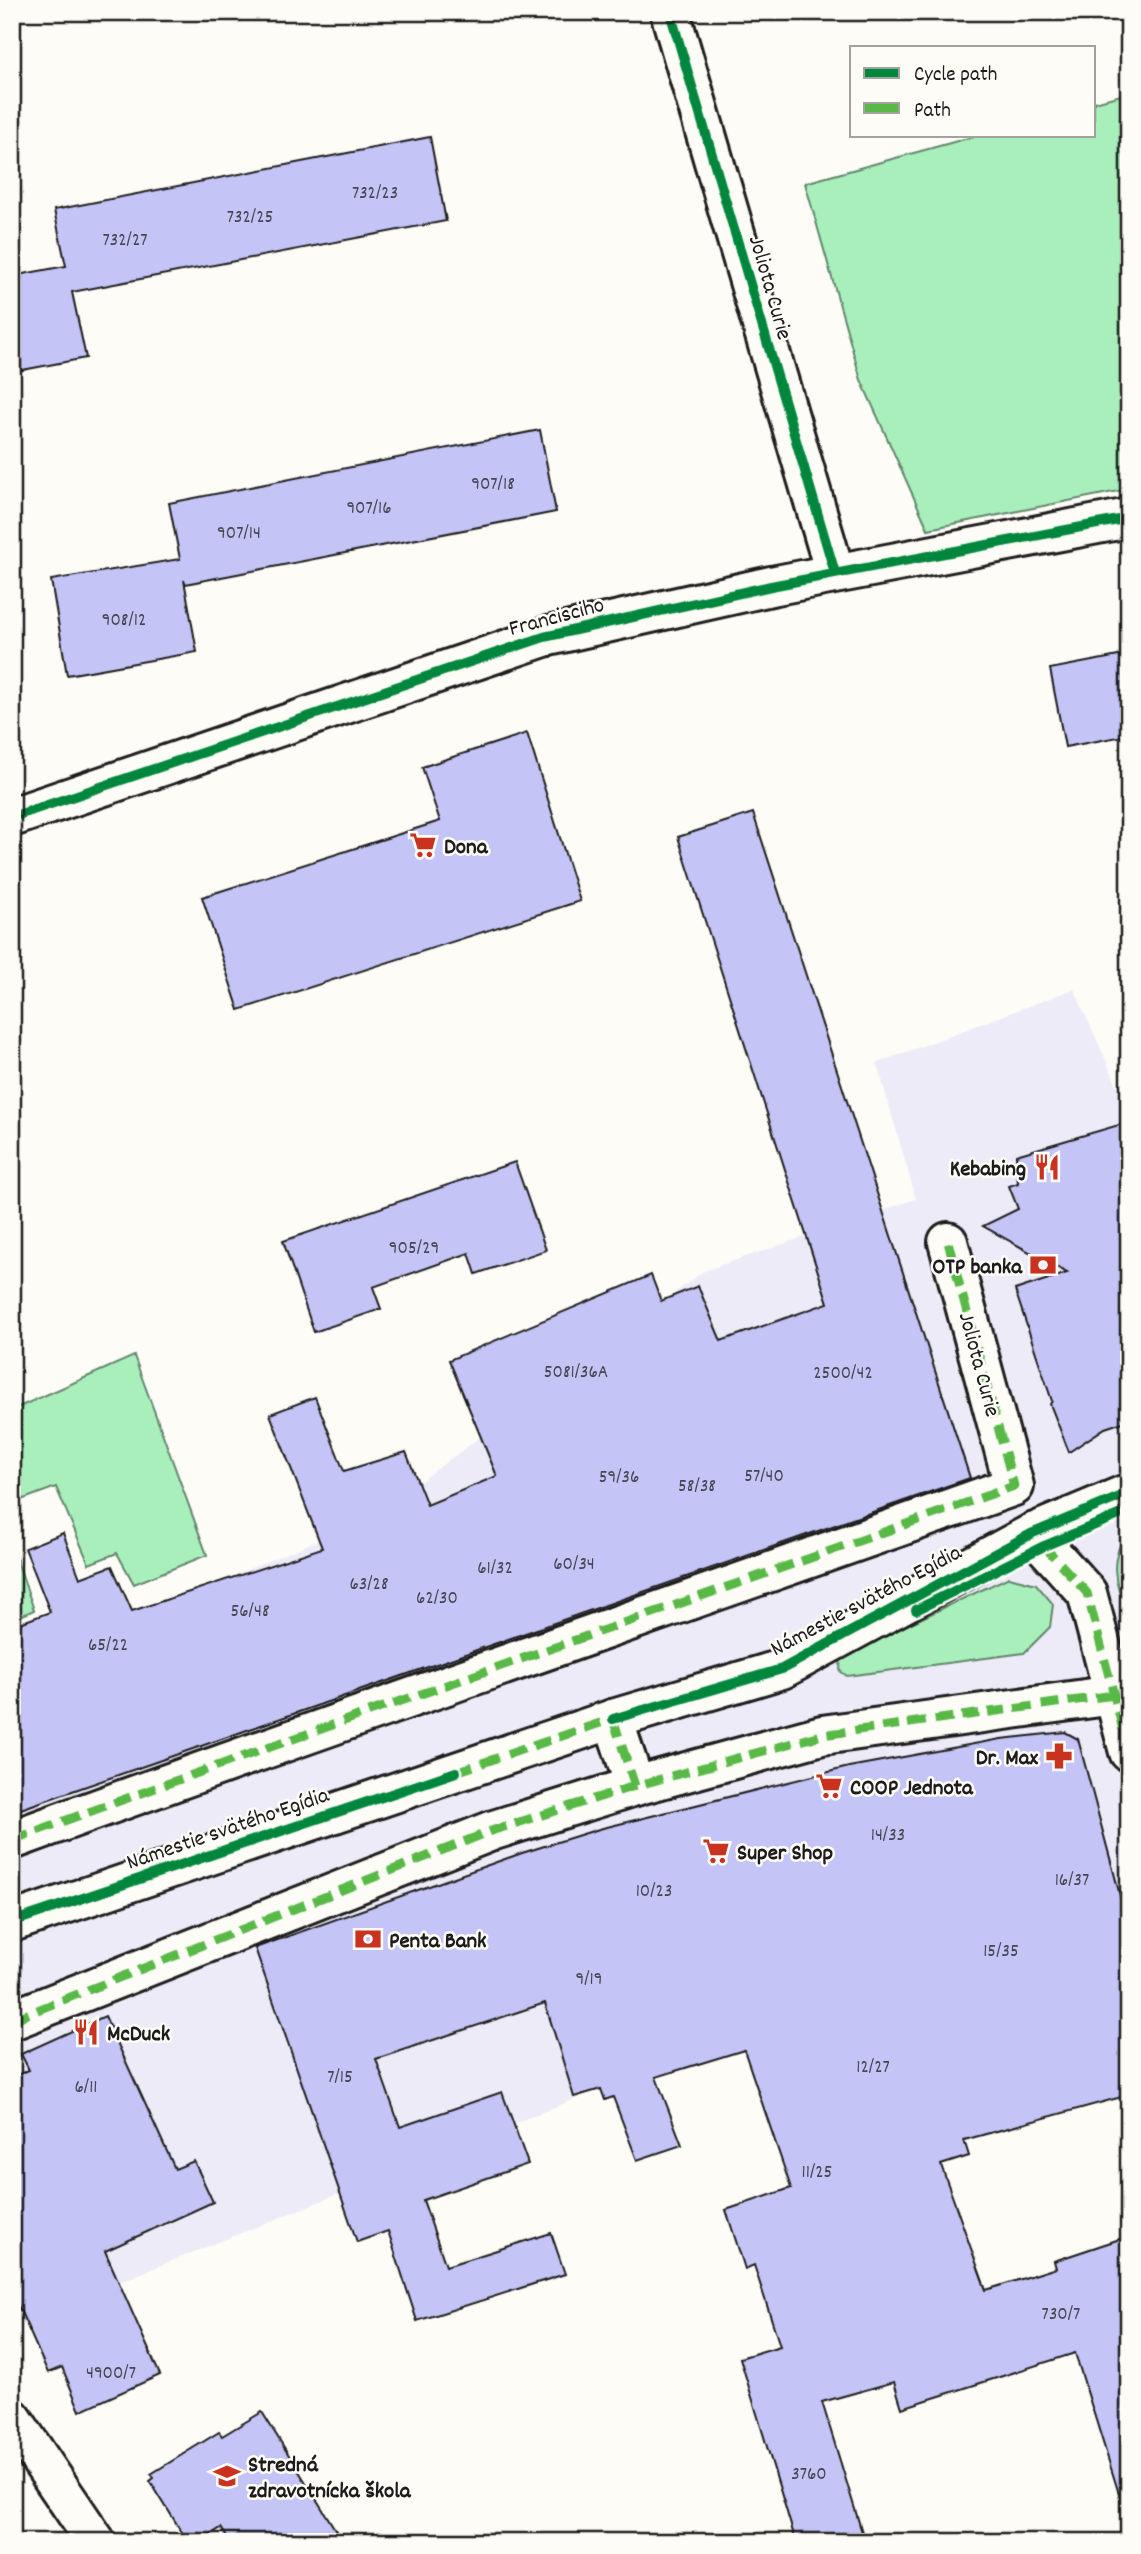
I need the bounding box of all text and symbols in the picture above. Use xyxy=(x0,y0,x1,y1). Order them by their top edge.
legend xyxy=(850,46,1096,136)
text: Cycle path xyxy=(914,61,997,91)
text: Path xyxy=(914,97,951,127)
house number: 732/23 xyxy=(352,181,398,208)
house number: 732/25 xyxy=(227,205,273,232)
house number: 732/27 xyxy=(102,228,148,255)
street label: Joliota Curie xyxy=(738,232,799,344)
house number: 907/18 xyxy=(471,472,515,499)
house number: 907/16 xyxy=(346,496,392,523)
house number: 907/14 xyxy=(217,521,261,548)
street label: Francisciho xyxy=(506,590,608,647)
house number: 908/12 xyxy=(102,608,146,635)
supermarket icon: Dona xyxy=(408,830,438,860)
place label: Dona xyxy=(444,832,489,865)
restaurant icon: Kebabing xyxy=(1032,1152,1062,1182)
place label: Kebabing xyxy=(950,1154,1026,1187)
house number: 905/29 xyxy=(389,1236,439,1263)
bank icon: OTP banka xyxy=(1028,1250,1058,1280)
place label: OTP banka xyxy=(932,1252,1023,1285)
street label: Joliota Curie xyxy=(948,1309,1007,1421)
house number: 5081/36A xyxy=(544,1360,608,1387)
house number: 2500/42 xyxy=(813,1361,873,1388)
house number: 57/40 xyxy=(744,1464,784,1491)
house number: 59/36 xyxy=(599,1465,639,1492)
house number: 58/38 xyxy=(678,1474,716,1501)
street label: Námestie svätého Egídia xyxy=(765,1537,969,1666)
house number: 60/34 xyxy=(553,1552,595,1579)
house number: 61/32 xyxy=(477,1556,513,1583)
house number: 63/28 xyxy=(349,1572,389,1599)
house number: 62/30 xyxy=(416,1586,458,1613)
house number: 56/48 xyxy=(230,1599,270,1626)
house number: 65/22 xyxy=(88,1633,128,1660)
pharmacy icon: Dr. Max xyxy=(1044,1741,1074,1771)
place label: Dr. Max xyxy=(976,1743,1038,1776)
supermarket icon: COOP Jednota xyxy=(814,1771,844,1801)
place label: COOP Jednota xyxy=(850,1773,974,1806)
street label: Námestie svätého Egídia xyxy=(122,1780,335,1880)
house number: 14/33 xyxy=(871,1823,905,1850)
supermarket icon: Super Shop xyxy=(701,1836,731,1866)
place label: Super Shop xyxy=(737,1838,833,1871)
house number: 16/37 xyxy=(1055,1868,1089,1895)
house number: 10/23 xyxy=(636,1879,672,1906)
bank icon: Penta Bank xyxy=(353,1924,383,1954)
place label: Penta Bank xyxy=(389,1926,487,1959)
house number: 15/35 xyxy=(983,1939,1019,1966)
house number: 9/19 xyxy=(576,1967,602,1994)
restaurant icon: McDuck xyxy=(71,2017,101,2047)
place label: McDuck xyxy=(107,2019,171,2052)
house number: 12/27 xyxy=(856,2055,890,2082)
house number: 7/15 xyxy=(327,2065,353,2092)
house number: 6/11 xyxy=(74,2075,98,2102)
house number: 11/25 xyxy=(802,2160,832,2187)
house number: 730/7 xyxy=(1042,2302,1080,2329)
house number: 4900/7 xyxy=(86,2361,136,2388)
place label: Stredná zdravotnícka škola xyxy=(248,2450,412,2509)
school or university icon: Stredná zdravotnícka škola xyxy=(212,2461,242,2491)
house number: 3760 xyxy=(791,2462,827,2489)

